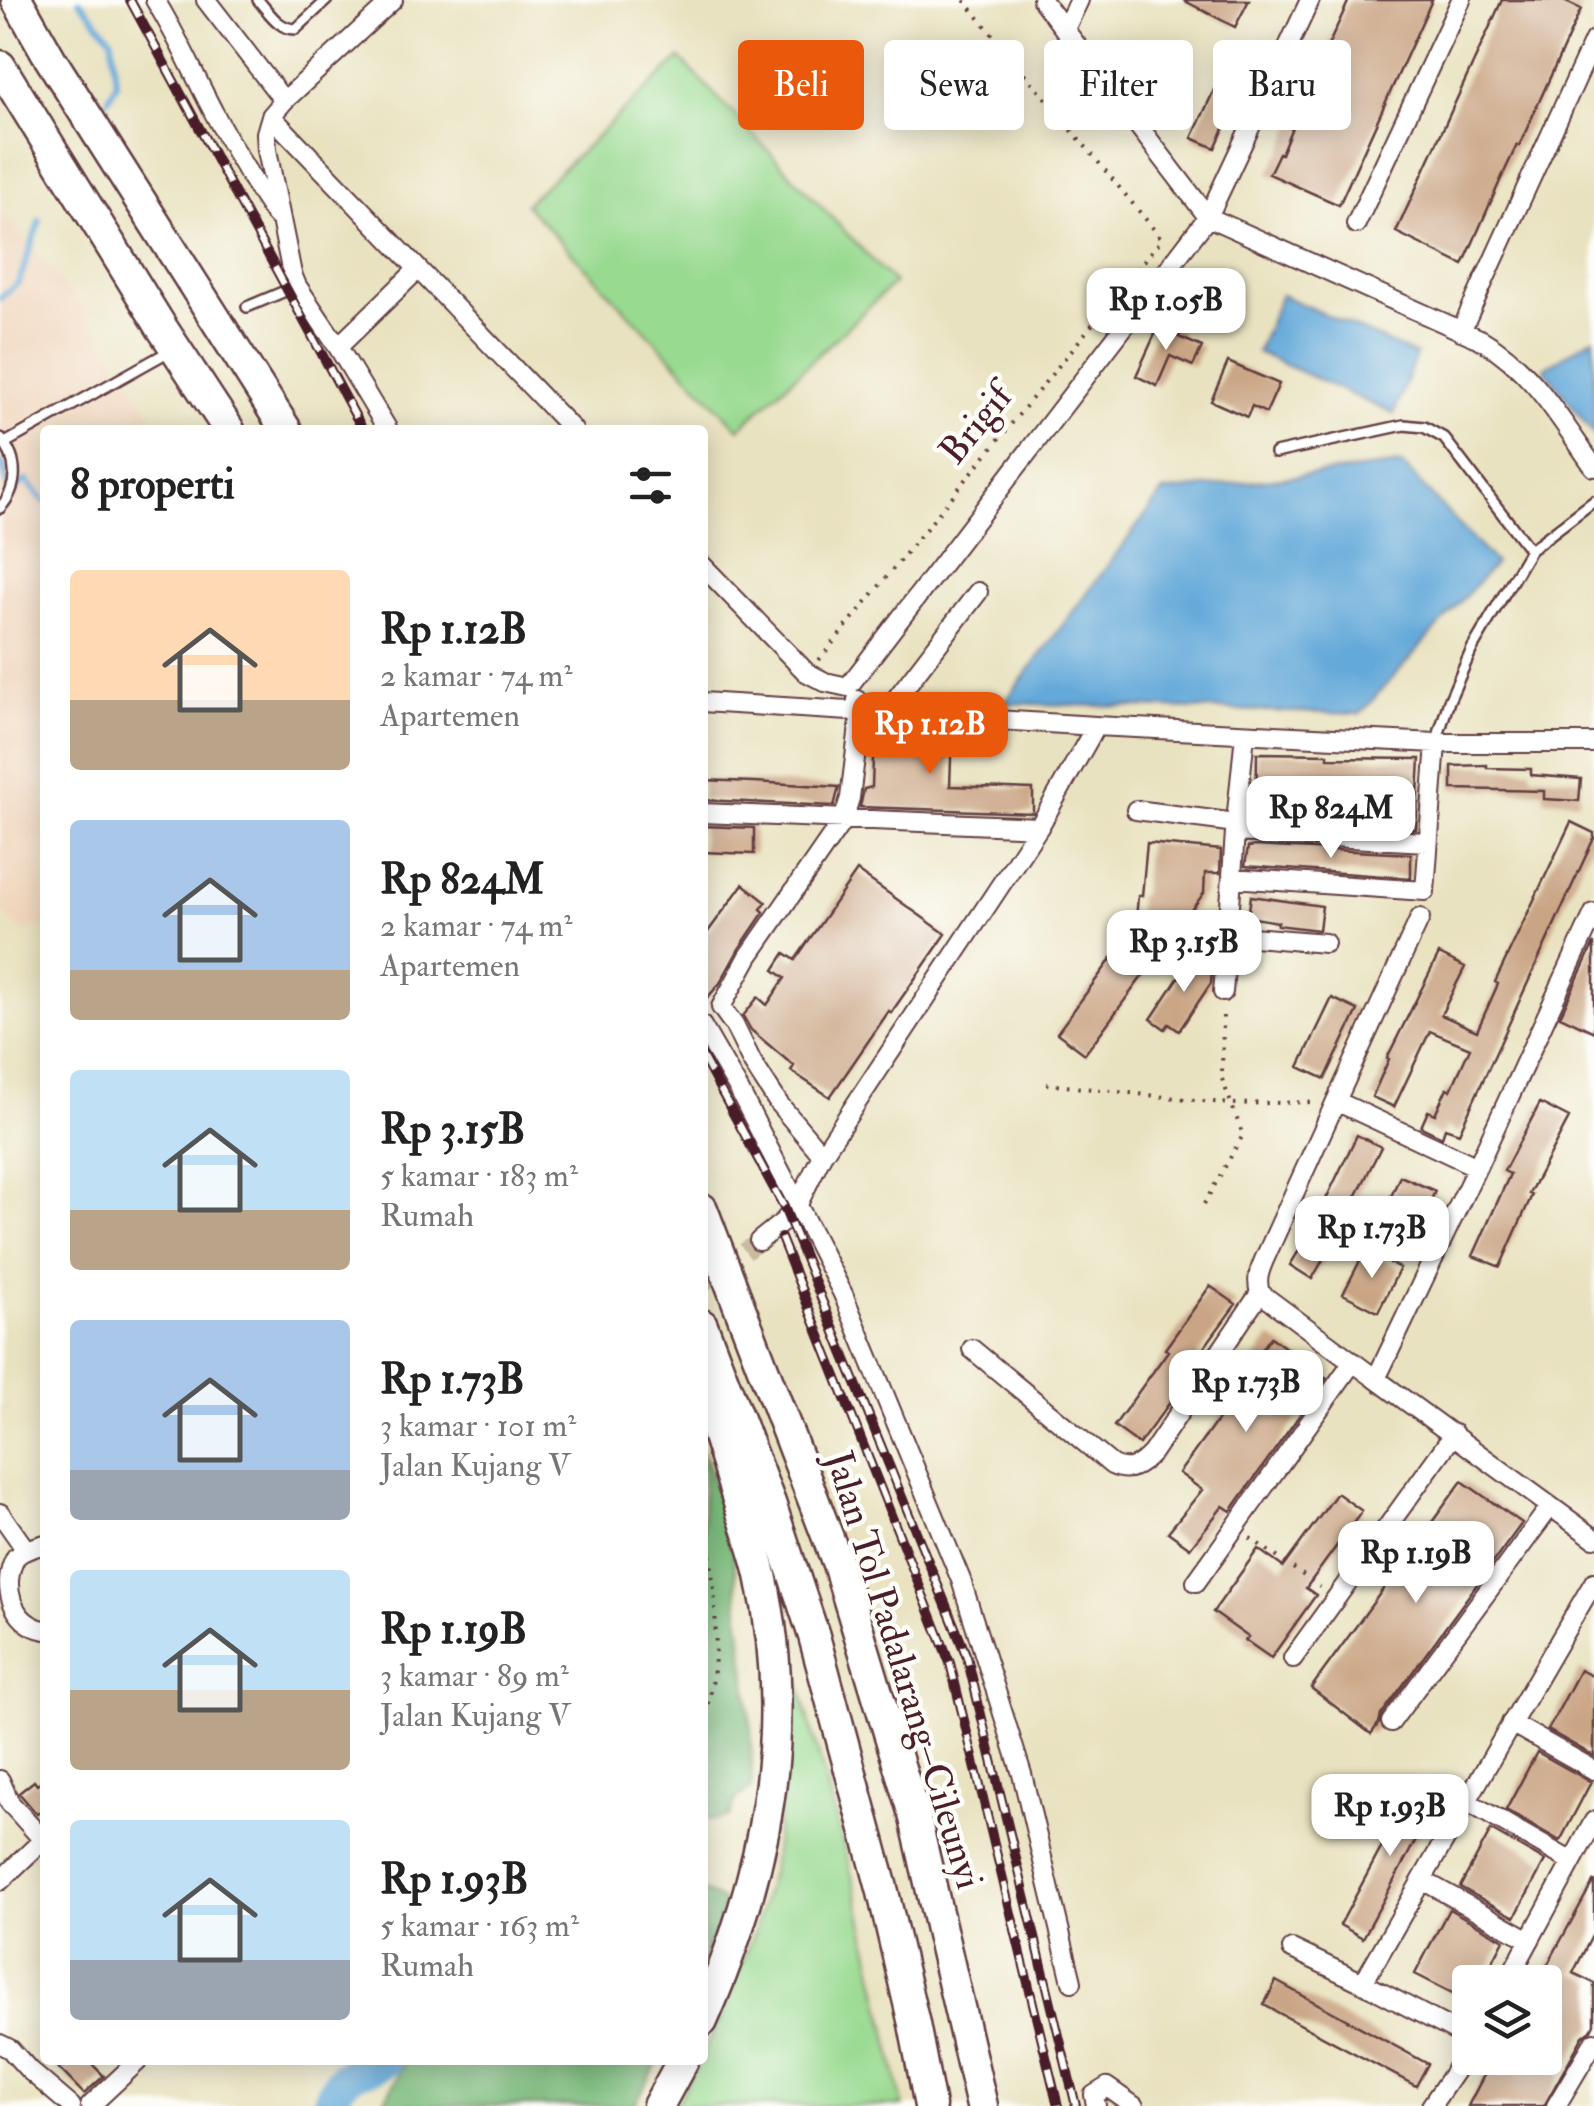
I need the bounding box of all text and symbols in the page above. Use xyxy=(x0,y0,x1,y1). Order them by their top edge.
chip: Beli xyxy=(738,40,864,130)
chip: Sewa xyxy=(884,40,1024,130)
chip: Filter xyxy=(1044,40,1193,130)
chip: Baru xyxy=(1213,40,1351,130)
pin: Rp 1.05B xyxy=(1063,268,1269,353)
text: Rp 1.05B xyxy=(1109,280,1223,320)
street label: Brigif xyxy=(929,369,1027,474)
icon: filters xyxy=(623,458,678,513)
text: 8 properti xyxy=(70,459,235,511)
text: Rp 1.12B xyxy=(380,604,527,656)
icon: home xyxy=(150,610,270,730)
text: 2 kamar · 74 m² xyxy=(380,656,572,696)
pin: Rp 1.12B xyxy=(827,692,1033,777)
text: Apartemen xyxy=(380,696,520,736)
text: Rp 1.12B xyxy=(874,704,986,744)
pin: Rp 824M xyxy=(1239,776,1423,861)
text: Rp 824M xyxy=(1268,788,1394,828)
text: Rp 824M xyxy=(380,854,544,906)
icon: home xyxy=(150,860,270,980)
text: 2 kamar · 74 m² xyxy=(380,906,572,946)
pin: Rp 3.15B xyxy=(1081,910,1287,995)
text: Rp 3.15B xyxy=(1129,922,1239,962)
text: Apartemen xyxy=(380,946,520,986)
text: Rp 3.15B xyxy=(380,1104,525,1156)
icon: home xyxy=(150,1110,270,1230)
text: 5 kamar · 183 m² xyxy=(380,1156,578,1196)
text: Rumah xyxy=(380,1196,474,1236)
pin: Rp 1.73B xyxy=(1269,1196,1475,1281)
text: Rp 1.73B xyxy=(1317,1208,1427,1248)
pin: Rp 1.73B xyxy=(1143,1350,1349,1435)
text: Rp 1.73B xyxy=(380,1354,525,1406)
icon: home xyxy=(150,1360,270,1480)
text: Rp 1.73B xyxy=(1191,1362,1301,1402)
text: 3 kamar · 101 m² xyxy=(380,1406,576,1446)
street label: Jalan Tol Padalarang–Cileunyi xyxy=(814,1444,993,1895)
text: Jalan Kujang V xyxy=(380,1446,570,1486)
pin: Rp 1.19B xyxy=(1313,1521,1519,1606)
text: Rp 1.19B xyxy=(1360,1533,1472,1573)
text: Rp 1.19B xyxy=(380,1604,527,1656)
icon: home xyxy=(150,1610,270,1730)
text: 3 kamar · 89 m² xyxy=(380,1656,569,1696)
text: Jalan Kujang V xyxy=(380,1696,570,1736)
pin: Rp 1.93B xyxy=(1287,1774,1493,1859)
text: Rp 1.93B xyxy=(1333,1786,1447,1826)
text: Rp 1.93B xyxy=(380,1854,528,1906)
icon: home xyxy=(150,1860,270,1980)
text: 5 kamar · 163 m² xyxy=(380,1906,579,1946)
text: Rumah xyxy=(380,1946,474,1986)
map controls xyxy=(1452,1965,1562,2075)
button: layers xyxy=(1452,1965,1562,2075)

